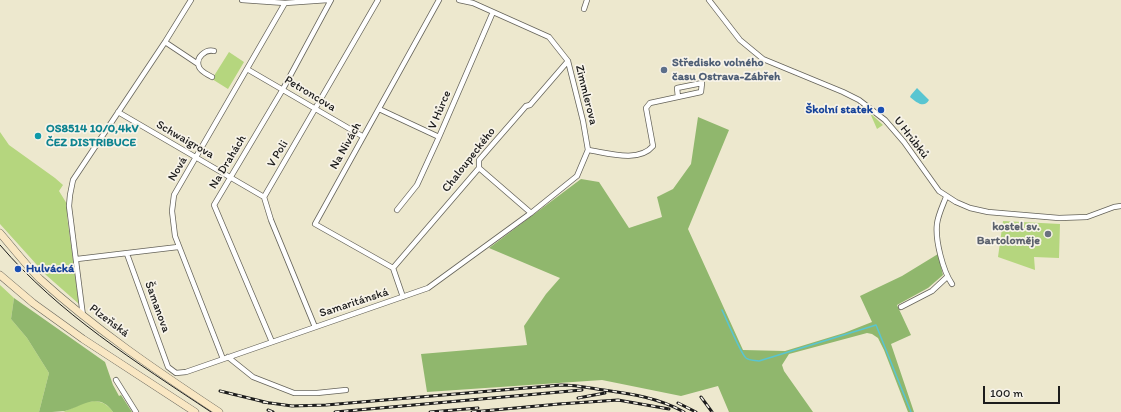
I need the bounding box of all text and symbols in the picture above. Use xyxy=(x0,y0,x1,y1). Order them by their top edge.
place label: Středisko volného času Ostrava-Zábřeh xyxy=(672,56,780,84)
street label: Zimmlerova xyxy=(572,63,600,127)
marker: Středisko volného času Ostrava-Zábřeh xyxy=(659,65,669,75)
street label: Petroncova xyxy=(282,73,338,115)
street label: V Hůrce xyxy=(425,88,455,132)
place label: Školní statek xyxy=(806,103,873,117)
marker: Školní statek xyxy=(876,105,886,115)
street label: U Hrůbků xyxy=(890,114,932,162)
street label: Schwaigrova xyxy=(153,118,217,162)
street label: Na Nivách xyxy=(327,120,365,172)
place label: OS8514 10/0,4kV ČEZ DISTRIBUCE xyxy=(46,122,139,150)
street label: Chaloupeckého xyxy=(439,125,499,195)
marker: OS8514 10/0,4kV ČEZ DISTRIBUCE xyxy=(33,131,43,141)
street label: Na Drahách xyxy=(206,132,250,192)
street label: V Poli xyxy=(264,138,292,170)
street label: Nová xyxy=(165,154,191,184)
place label: kostel sv. Bartoloměje xyxy=(977,220,1040,248)
marker: kostel sv. Bartoloměje xyxy=(1043,229,1053,239)
place label: Hulvácká xyxy=(26,262,74,276)
marker: Hulvácká xyxy=(13,264,23,274)
street label: Šamanova xyxy=(141,279,173,335)
street label: Samaritánská xyxy=(318,285,390,321)
street label: Plzeňská xyxy=(86,301,132,341)
scale bar xyxy=(985,378,1062,404)
text: 100 m xyxy=(990,386,1023,400)

